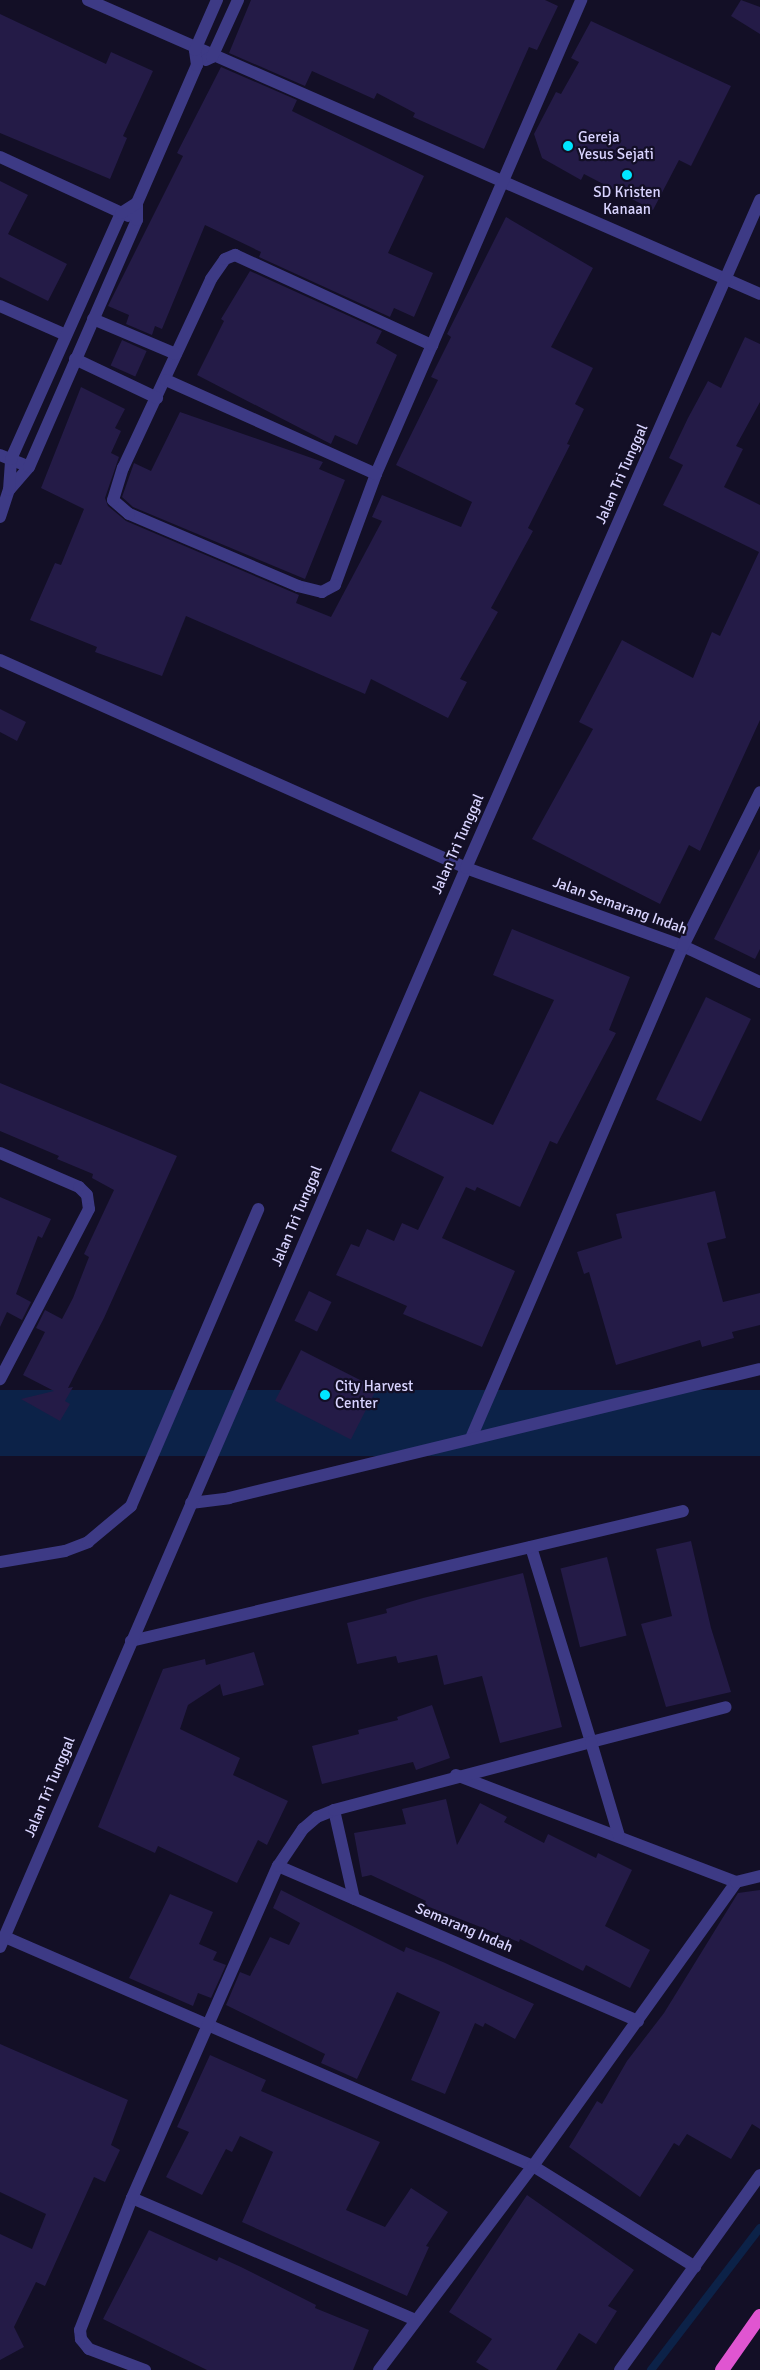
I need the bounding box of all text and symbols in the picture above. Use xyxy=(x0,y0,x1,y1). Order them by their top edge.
place label: Gereja Yesus Sejati xyxy=(578,128,654,163)
marker: Gereja Yesus Sejati xyxy=(562,140,574,152)
marker: SD Kristen Kanaan xyxy=(621,169,633,181)
place label: SD Kristen Kanaan xyxy=(593,183,661,218)
street label: Jalan Tri Tunggal xyxy=(592,421,652,527)
street label: Jalan Tri Tunggal xyxy=(428,791,488,897)
street label: Jalan Semarang Indah xyxy=(550,873,690,939)
street label: Jalan Tri Tunggal xyxy=(268,1163,326,1269)
place label: City Harvest Center xyxy=(335,1377,413,1412)
marker: City Harvest Center xyxy=(319,1389,331,1401)
street label: Jalan Tri Tunggal xyxy=(21,1734,79,1840)
street label: Semarang Indah xyxy=(413,1899,515,1957)

